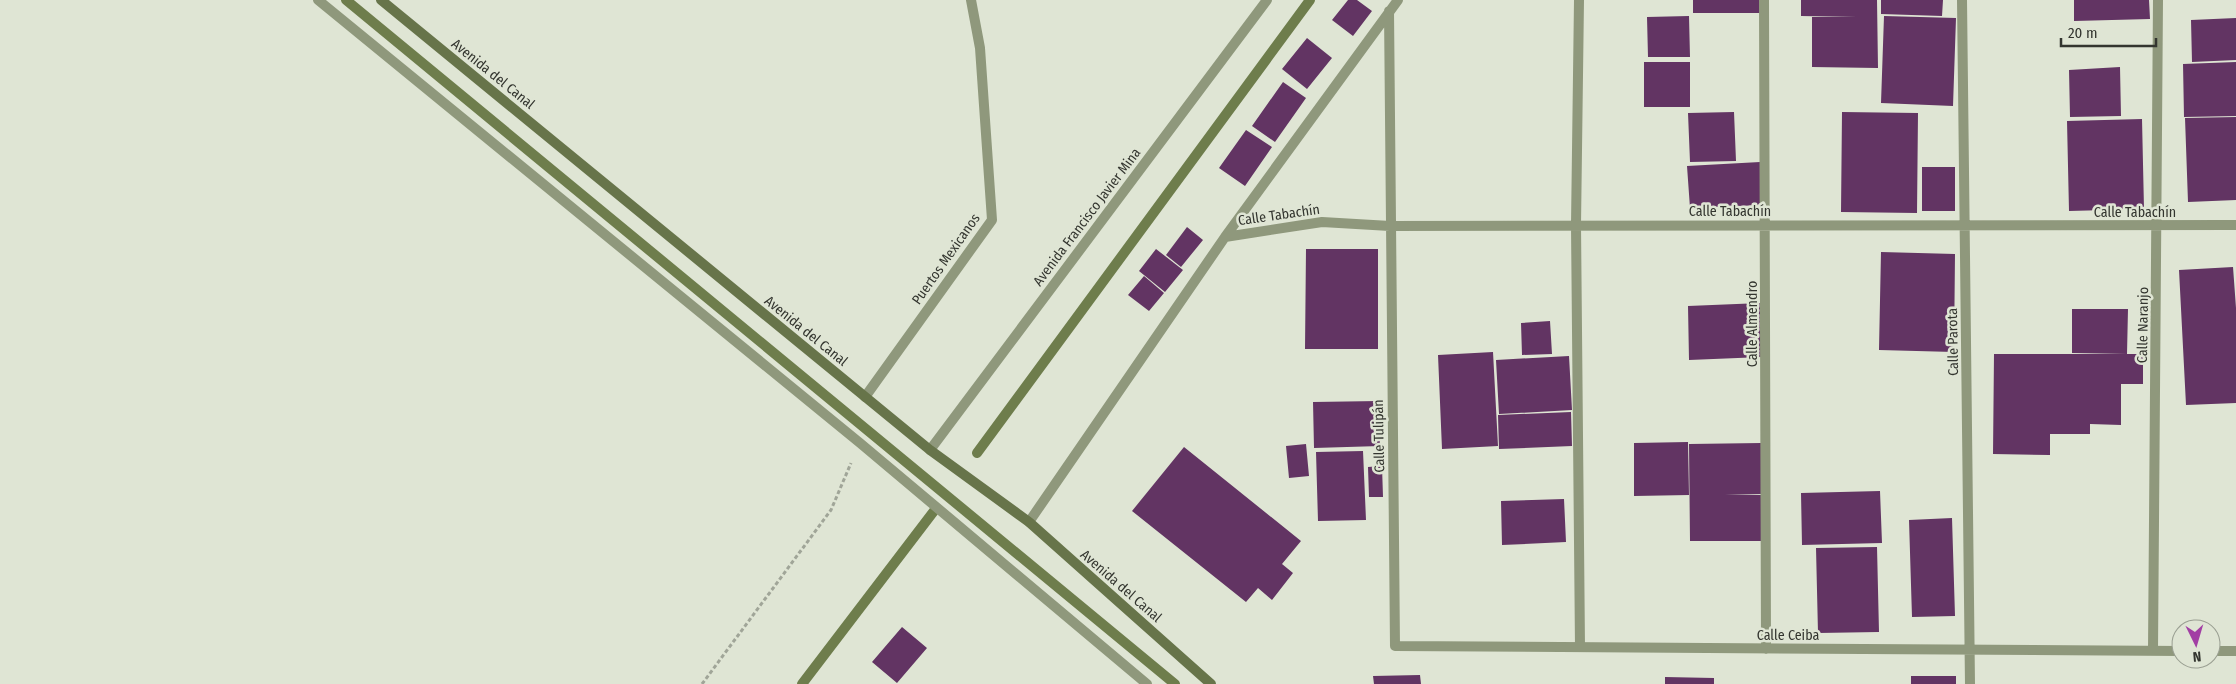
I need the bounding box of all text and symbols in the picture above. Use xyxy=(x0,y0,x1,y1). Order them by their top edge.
scale bar xyxy=(2061,15,2156,47)
text: 20 m xyxy=(2068,24,2098,42)
street label: Avenida del Canal xyxy=(448,35,538,113)
street label: Avenida Francisco Javier Mina xyxy=(1030,145,1145,289)
street label: Calle Tabachín xyxy=(1237,201,1321,229)
street label: Calle Tabachín xyxy=(1689,203,1771,220)
street label: Calle Tabachín xyxy=(2094,204,2176,221)
street label: Puertos Mexicanos xyxy=(908,210,984,308)
street label: Calle Almendro xyxy=(1744,281,1761,367)
street label: Calle Naranjo xyxy=(2134,287,2152,363)
street label: Avenida del Canal xyxy=(761,292,851,370)
street label: Calle Parota xyxy=(1944,308,1962,376)
street label: Calle Tulipán xyxy=(1370,399,1388,473)
street label: Avenida del Canal xyxy=(1077,546,1165,626)
north arrow xyxy=(2171,619,2221,669)
street label: Calle Ceiba xyxy=(1757,627,1819,644)
text: N xyxy=(2192,648,2202,665)

